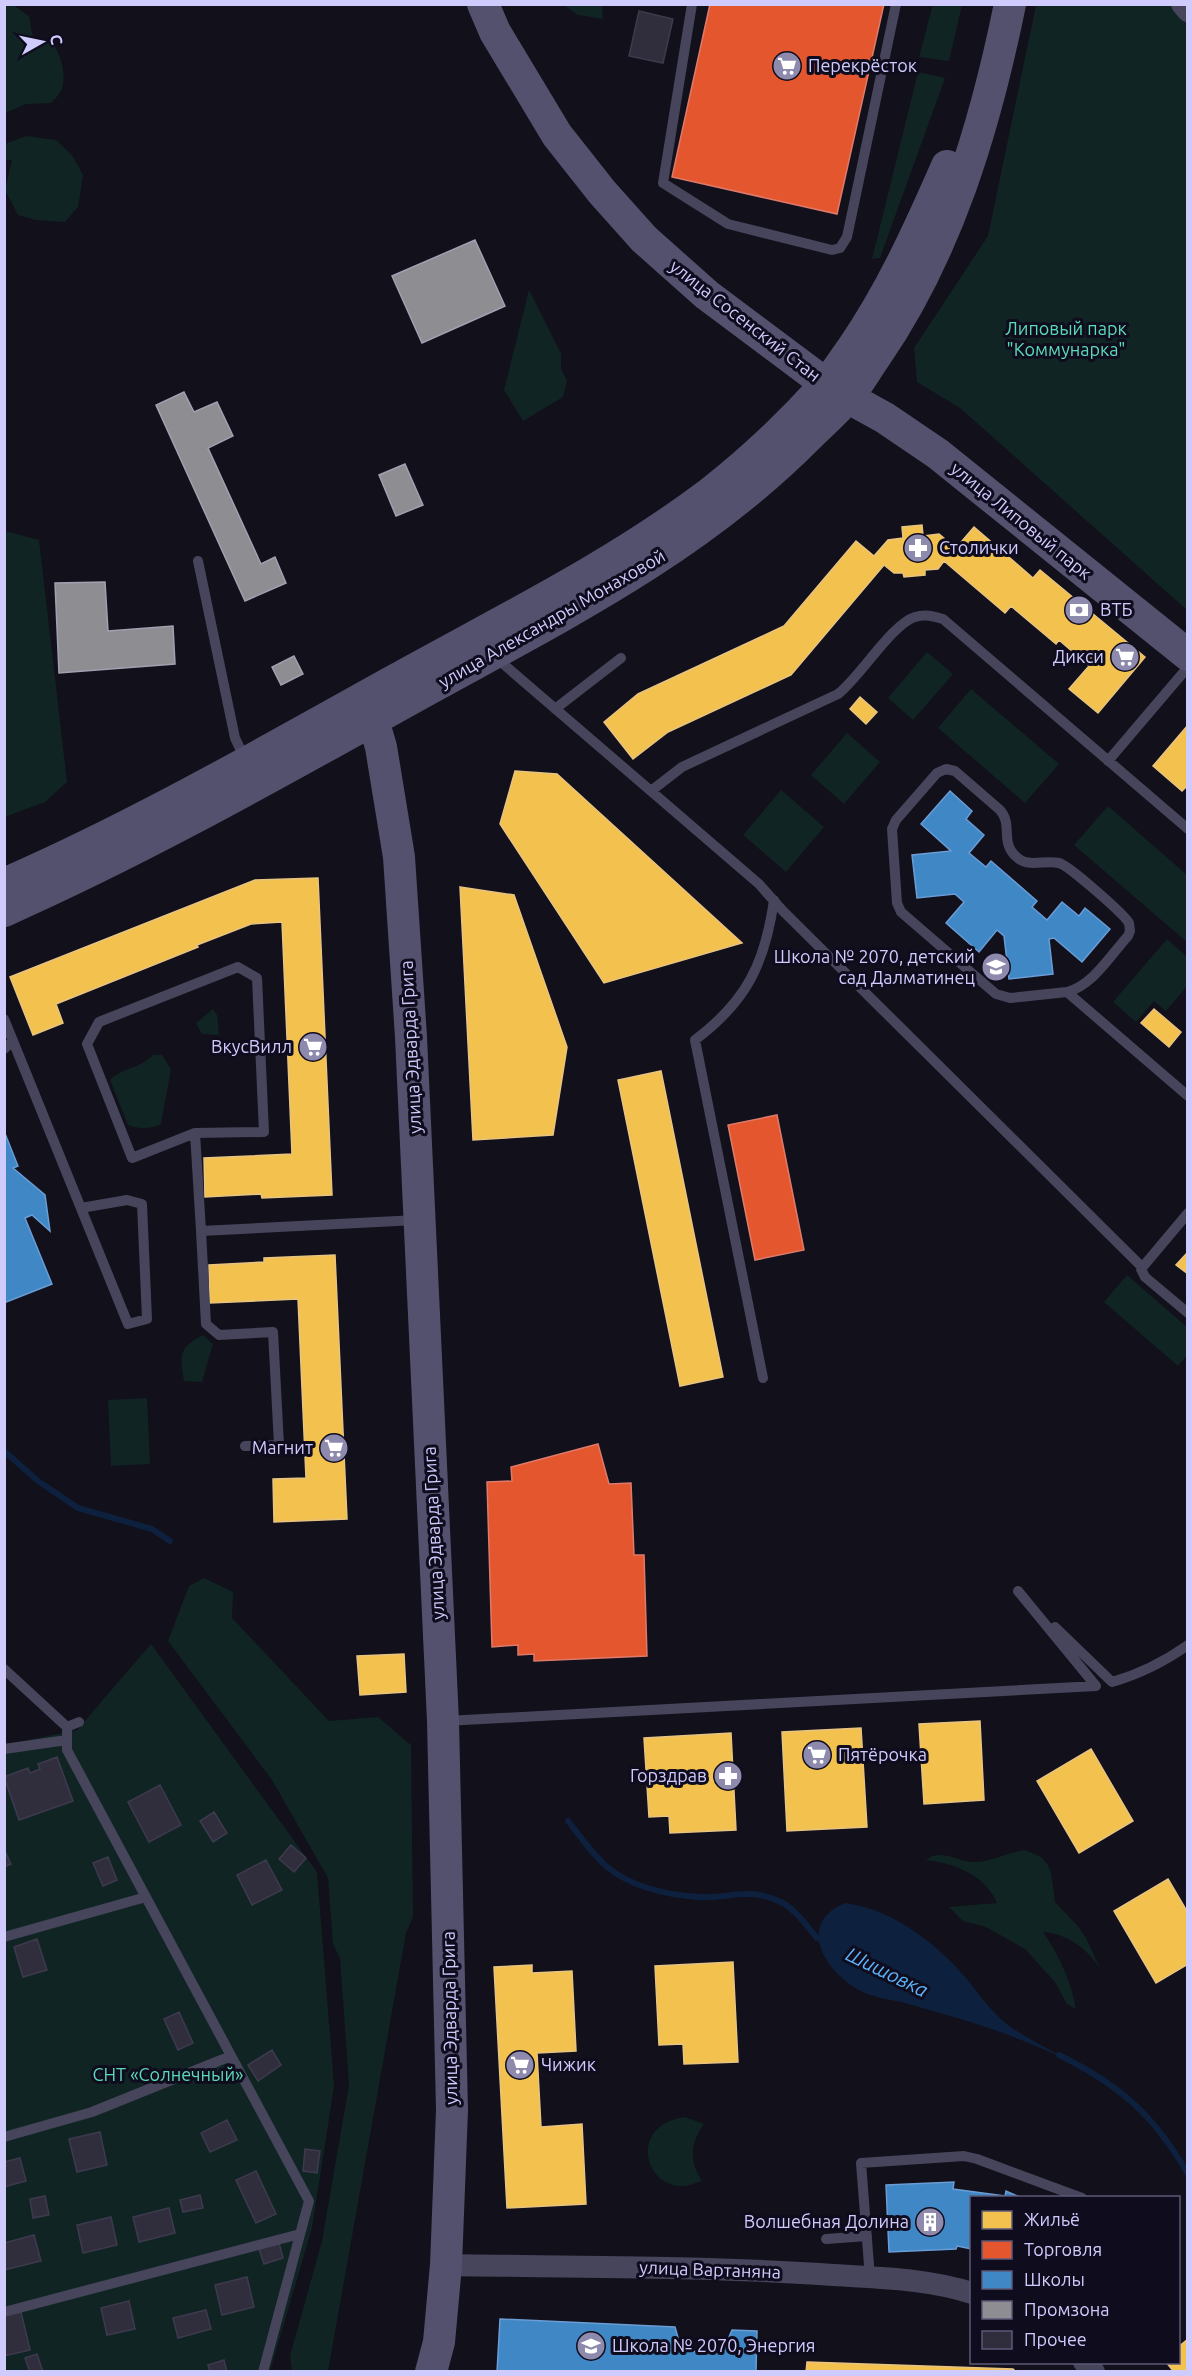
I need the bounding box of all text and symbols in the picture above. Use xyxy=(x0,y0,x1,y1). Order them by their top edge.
north arrow xyxy=(12,12,72,72)
text: С xyxy=(47,33,67,46)
supermarket icon: Перекрёсток xyxy=(771,50,803,82)
place label: Перекрёсток xyxy=(808,55,917,75)
street label: улица Сосенский Стан xyxy=(666,255,825,385)
park label: Липовый парк "Коммунарка" xyxy=(1005,318,1127,359)
street label: улица Липовый парк xyxy=(947,457,1096,583)
pharmacy icon: Столички xyxy=(902,532,934,564)
place label: Столички xyxy=(939,537,1019,557)
street label: улица Александры Монаховой xyxy=(435,545,668,691)
bank icon: ВТБ xyxy=(1063,594,1095,626)
place label: ВТБ xyxy=(1100,599,1133,619)
supermarket icon: Дикси xyxy=(1109,641,1141,673)
place label: Дикси xyxy=(1053,646,1104,666)
place label: Школа № 2070, детский сад Далматинец xyxy=(774,946,975,987)
school or university icon: Школа № 2070, детский сад Далматинец xyxy=(980,951,1012,983)
street label: улица Эдварда Грига xyxy=(395,960,425,1134)
supermarket icon: ВкусВилл xyxy=(297,1031,329,1063)
place label: ВкусВилл xyxy=(211,1036,292,1056)
supermarket icon: Магнит xyxy=(318,1432,350,1464)
place label: Магнит xyxy=(252,1437,313,1457)
street label: улица Эдварда Грига xyxy=(418,1446,448,1620)
supermarket icon: Пятёрочка xyxy=(801,1739,833,1771)
place label: Пятёрочка xyxy=(838,1744,927,1764)
pharmacy icon: Горздрав xyxy=(712,1760,744,1792)
place label: Горздрав xyxy=(630,1765,707,1785)
street label: улица Эдварда Грига xyxy=(437,1931,461,2105)
water label: Шишовка xyxy=(843,1942,932,2001)
supermarket icon: Чижик xyxy=(504,2049,536,2081)
place label: Чижик xyxy=(541,2054,596,2074)
park label: СНТ «Солнечный» xyxy=(92,2064,244,2084)
legend xyxy=(970,2196,1180,2364)
building icon: Волшебная Долина xyxy=(914,2206,946,2238)
text: Жильё xyxy=(1024,2209,1080,2229)
place label: Волшебная Долина xyxy=(744,2211,909,2231)
text: Торговля xyxy=(1024,2239,1102,2259)
street label: улица Вартаняна xyxy=(639,2257,781,2281)
text: Школы xyxy=(1024,2269,1085,2289)
text: Промзона xyxy=(1024,2299,1109,2319)
text: Прочее xyxy=(1024,2329,1087,2349)
school or university icon: Школа № 2070, Энергия xyxy=(575,2330,607,2362)
place label: Школа № 2070, Энергия xyxy=(612,2335,816,2355)

